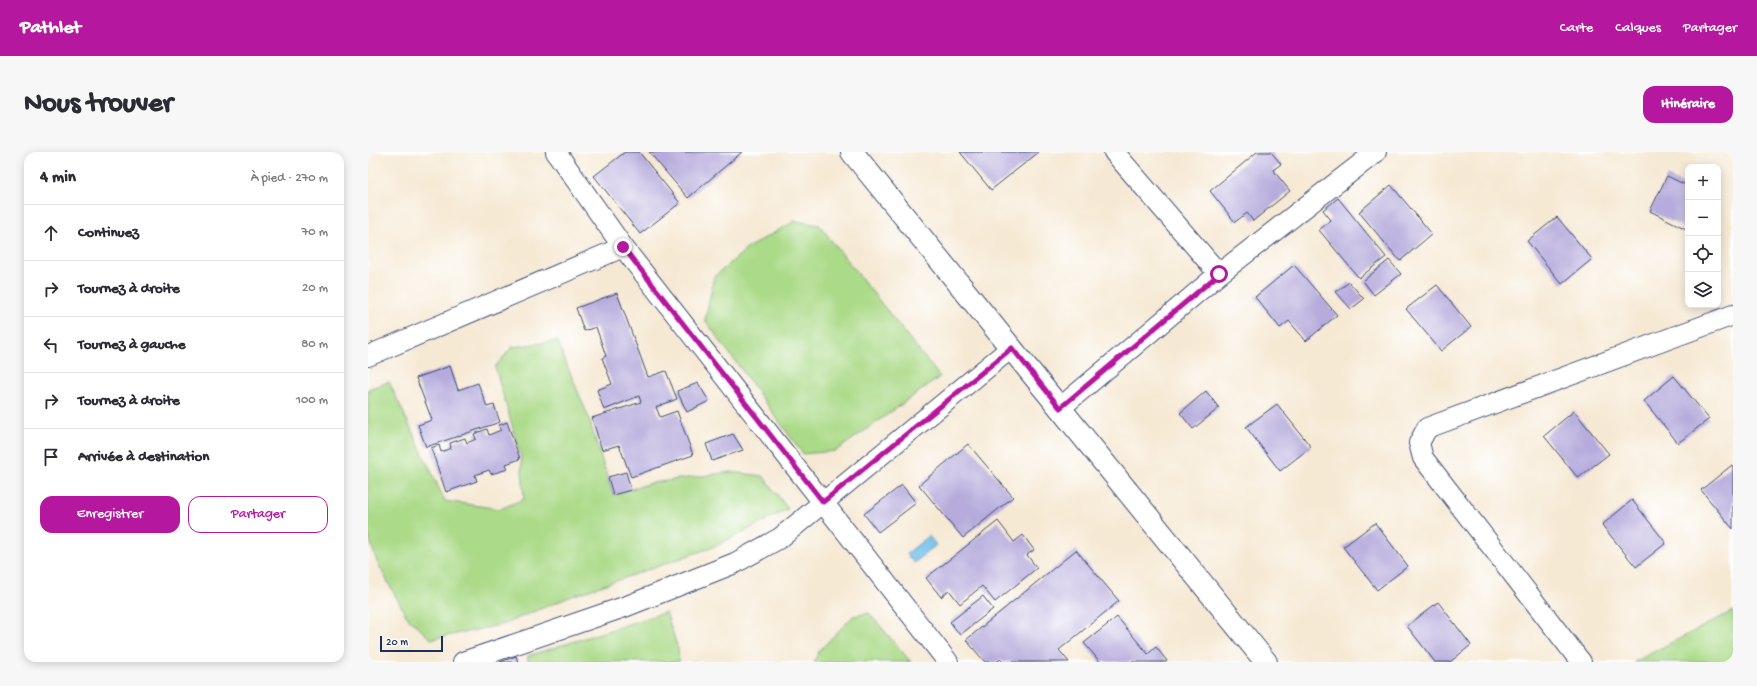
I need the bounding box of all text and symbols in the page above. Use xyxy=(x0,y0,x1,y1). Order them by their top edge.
text: Pathlet xyxy=(20,17,81,40)
text: Carte xyxy=(1560,20,1593,37)
text: Calques xyxy=(1615,20,1661,37)
text: Partager xyxy=(1683,20,1737,37)
button: Itinéraire xyxy=(1643,86,1733,123)
text: Nous trouver xyxy=(24,88,173,121)
map controls xyxy=(1685,164,1721,308)
button: + xyxy=(1685,164,1721,200)
text: 4 min xyxy=(40,168,76,188)
text: À pied · 270 m xyxy=(251,171,328,186)
button: − xyxy=(1685,200,1721,236)
icon: ahead xyxy=(40,222,62,244)
text: Continuez xyxy=(78,224,139,242)
text: 70 m xyxy=(302,225,328,240)
button: locate xyxy=(1685,236,1721,272)
route end xyxy=(614,238,632,256)
route start xyxy=(1210,265,1228,283)
button: layers xyxy=(1685,272,1721,308)
icon: right xyxy=(40,278,62,300)
text: Tournez à droite xyxy=(78,280,180,298)
text: 20 m xyxy=(302,281,328,296)
icon: left xyxy=(40,334,62,356)
text: Tournez à gauche xyxy=(78,336,186,354)
text: 80 m xyxy=(301,337,328,352)
icon: right xyxy=(40,390,62,412)
text: Tournez à droite xyxy=(78,392,180,410)
text: 100 m xyxy=(296,393,328,408)
icon: arrive xyxy=(40,446,62,468)
text: Arrivée à destination xyxy=(78,448,209,466)
button: Enregistrer xyxy=(40,496,180,533)
button: Partager xyxy=(188,496,328,533)
scale bar xyxy=(380,634,443,653)
text: 20 m xyxy=(386,637,408,649)

